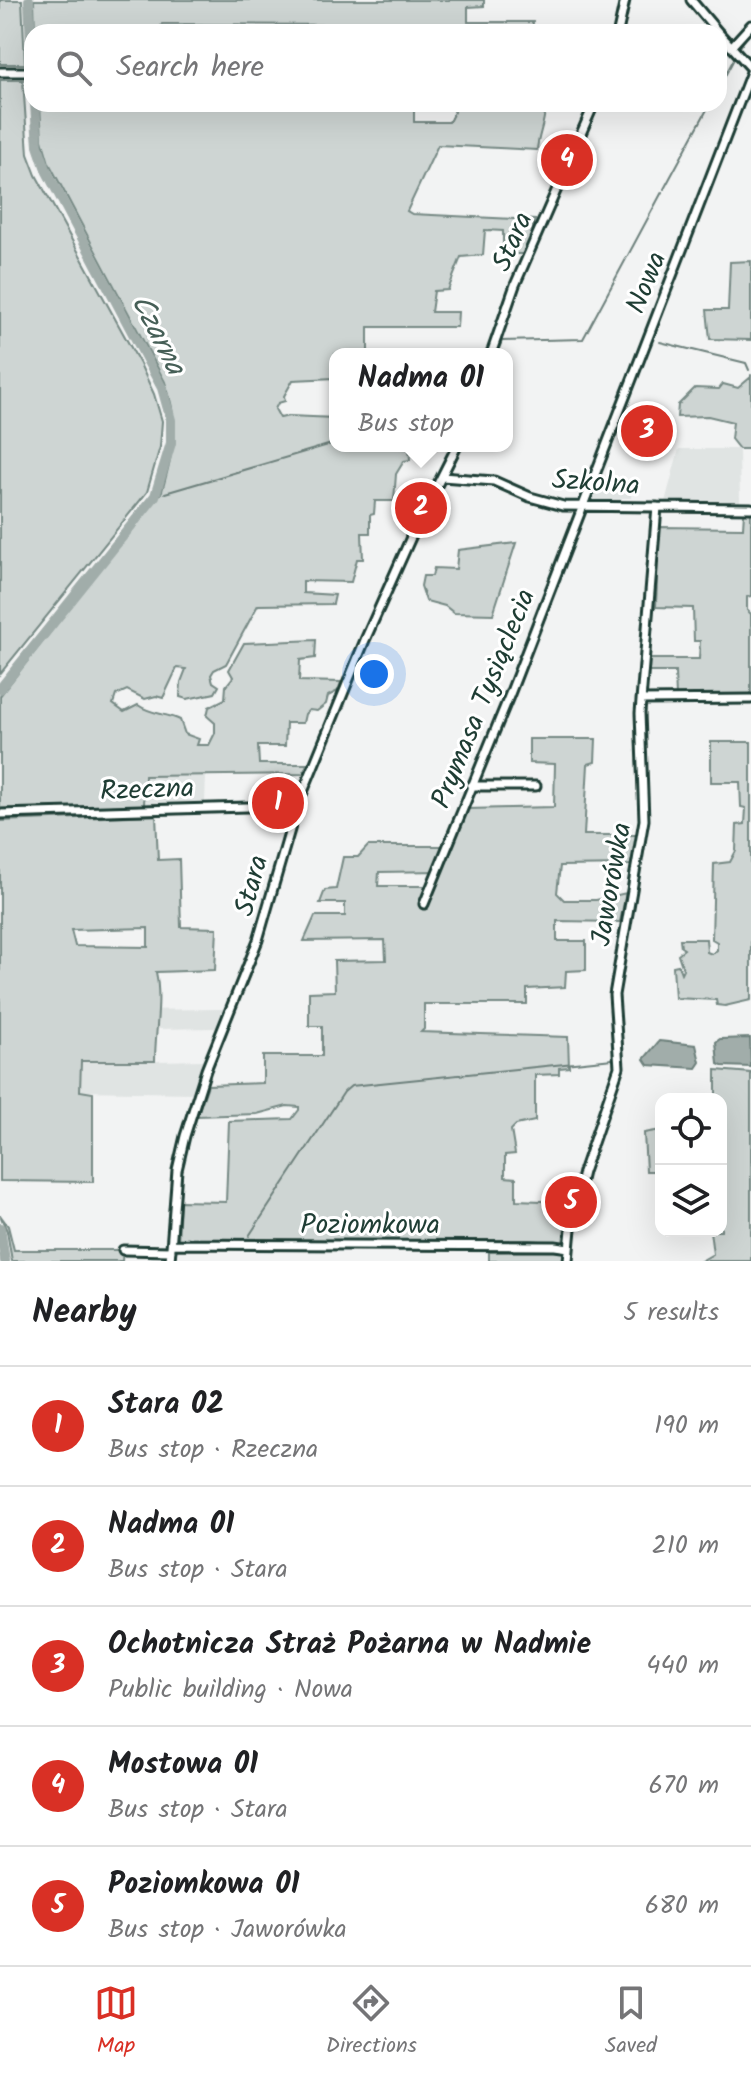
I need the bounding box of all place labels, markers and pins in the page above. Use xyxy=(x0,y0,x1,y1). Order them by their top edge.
pin: 4 xyxy=(541,130,593,190)
pin: 3 xyxy=(621,401,673,461)
pin: 2 xyxy=(395,478,447,538)
pin: 1 xyxy=(252,773,304,833)
pin: 5 xyxy=(545,1172,597,1232)

